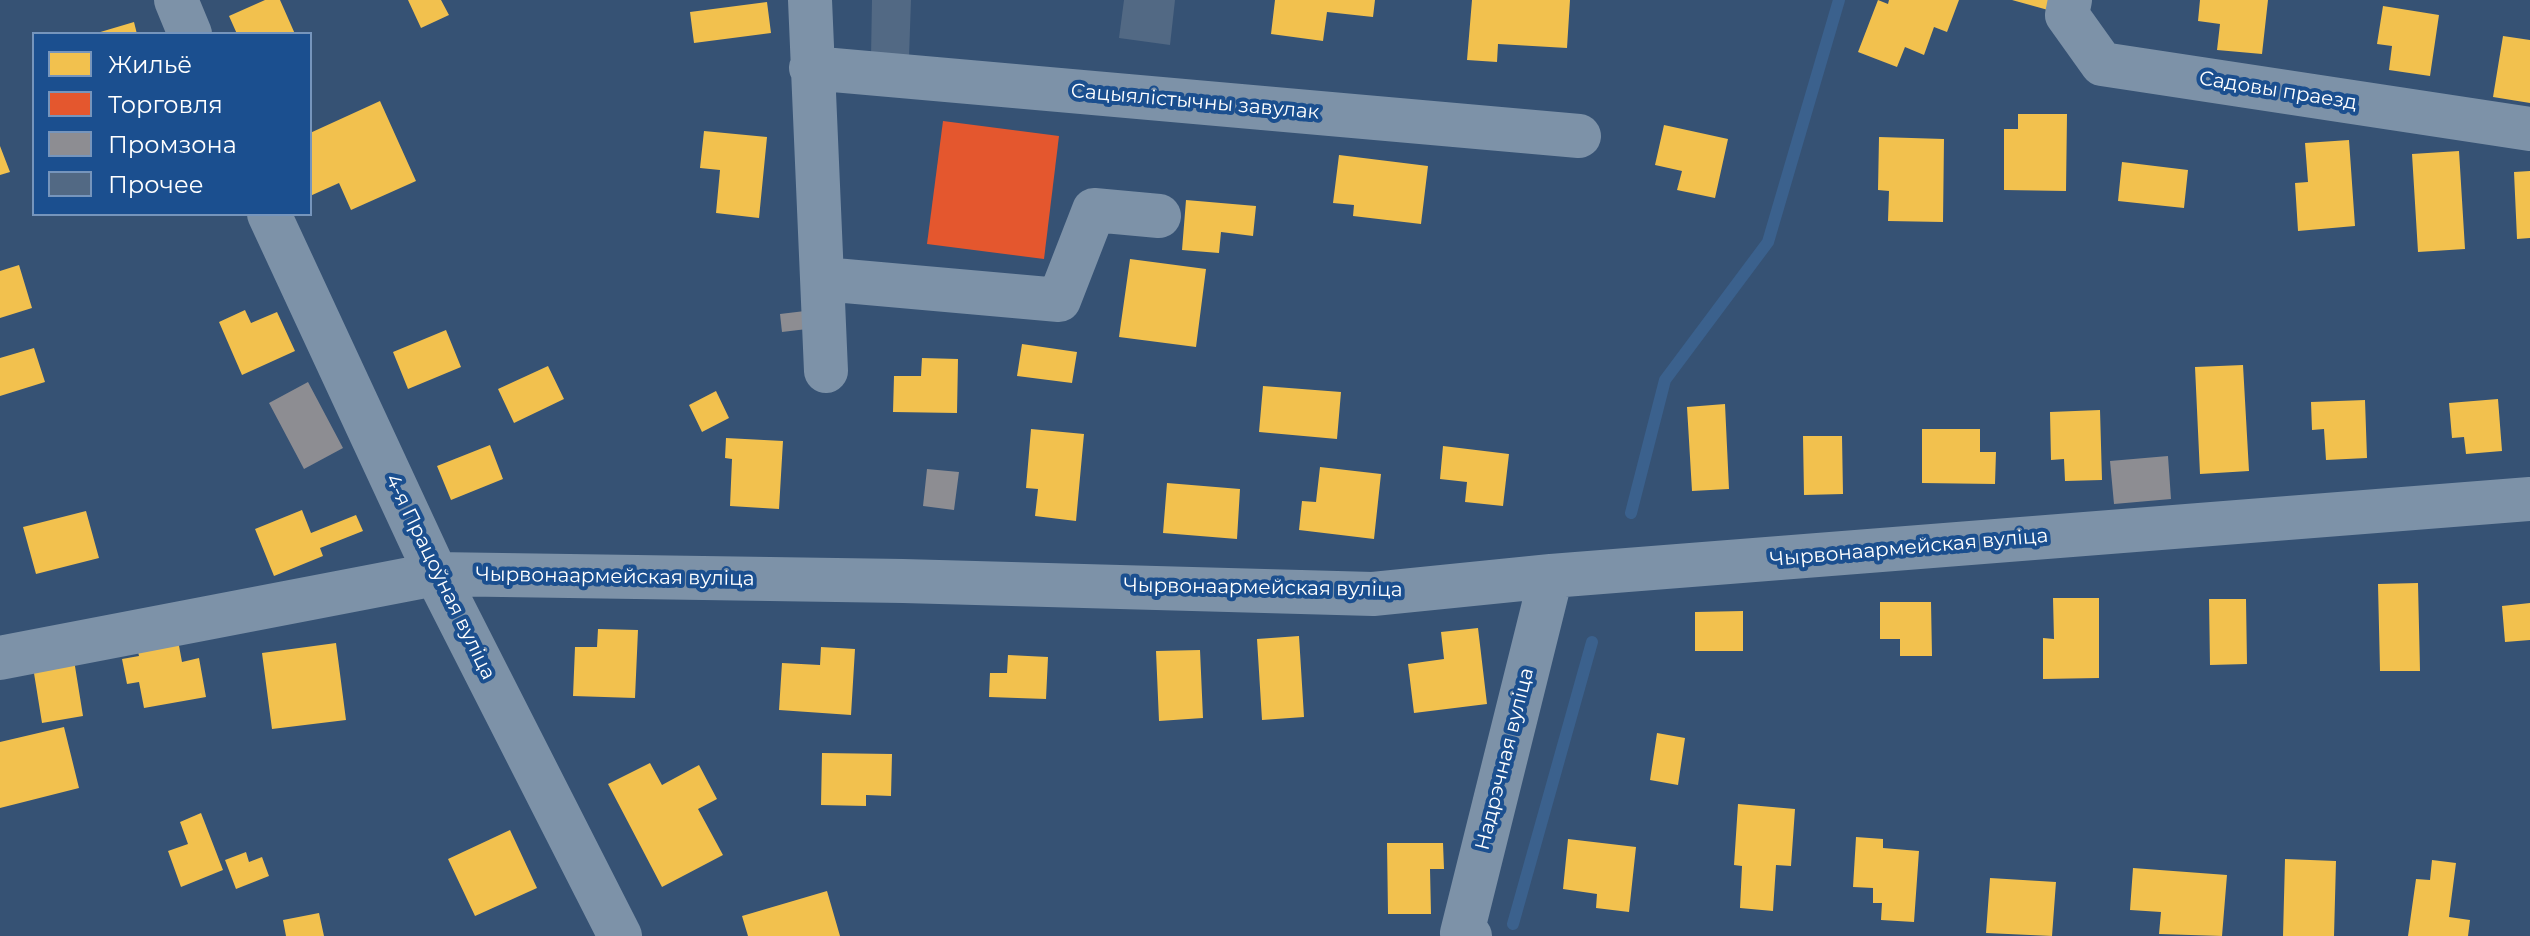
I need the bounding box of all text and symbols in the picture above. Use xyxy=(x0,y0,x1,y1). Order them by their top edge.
legend xyxy=(32,32,312,216)
text: Жильё xyxy=(108,50,192,79)
street label: Садовы праезд xyxy=(2197,67,2359,115)
street label: Сацыялістычны завулак xyxy=(1070,79,1320,125)
text: Торговля xyxy=(108,90,223,119)
text: Промзона xyxy=(108,130,237,159)
text: Прочее xyxy=(108,170,204,199)
street label: 4-я Працоўная вуліца xyxy=(380,470,500,684)
street label: Чырвонаармейская вуліца xyxy=(1769,524,2049,572)
street label: Чырвонаармейская вуліца xyxy=(475,563,755,591)
street label: Чырвонаармейская вуліца xyxy=(1123,574,1403,602)
street label: Надрэчная вуліца xyxy=(1471,665,1539,853)

